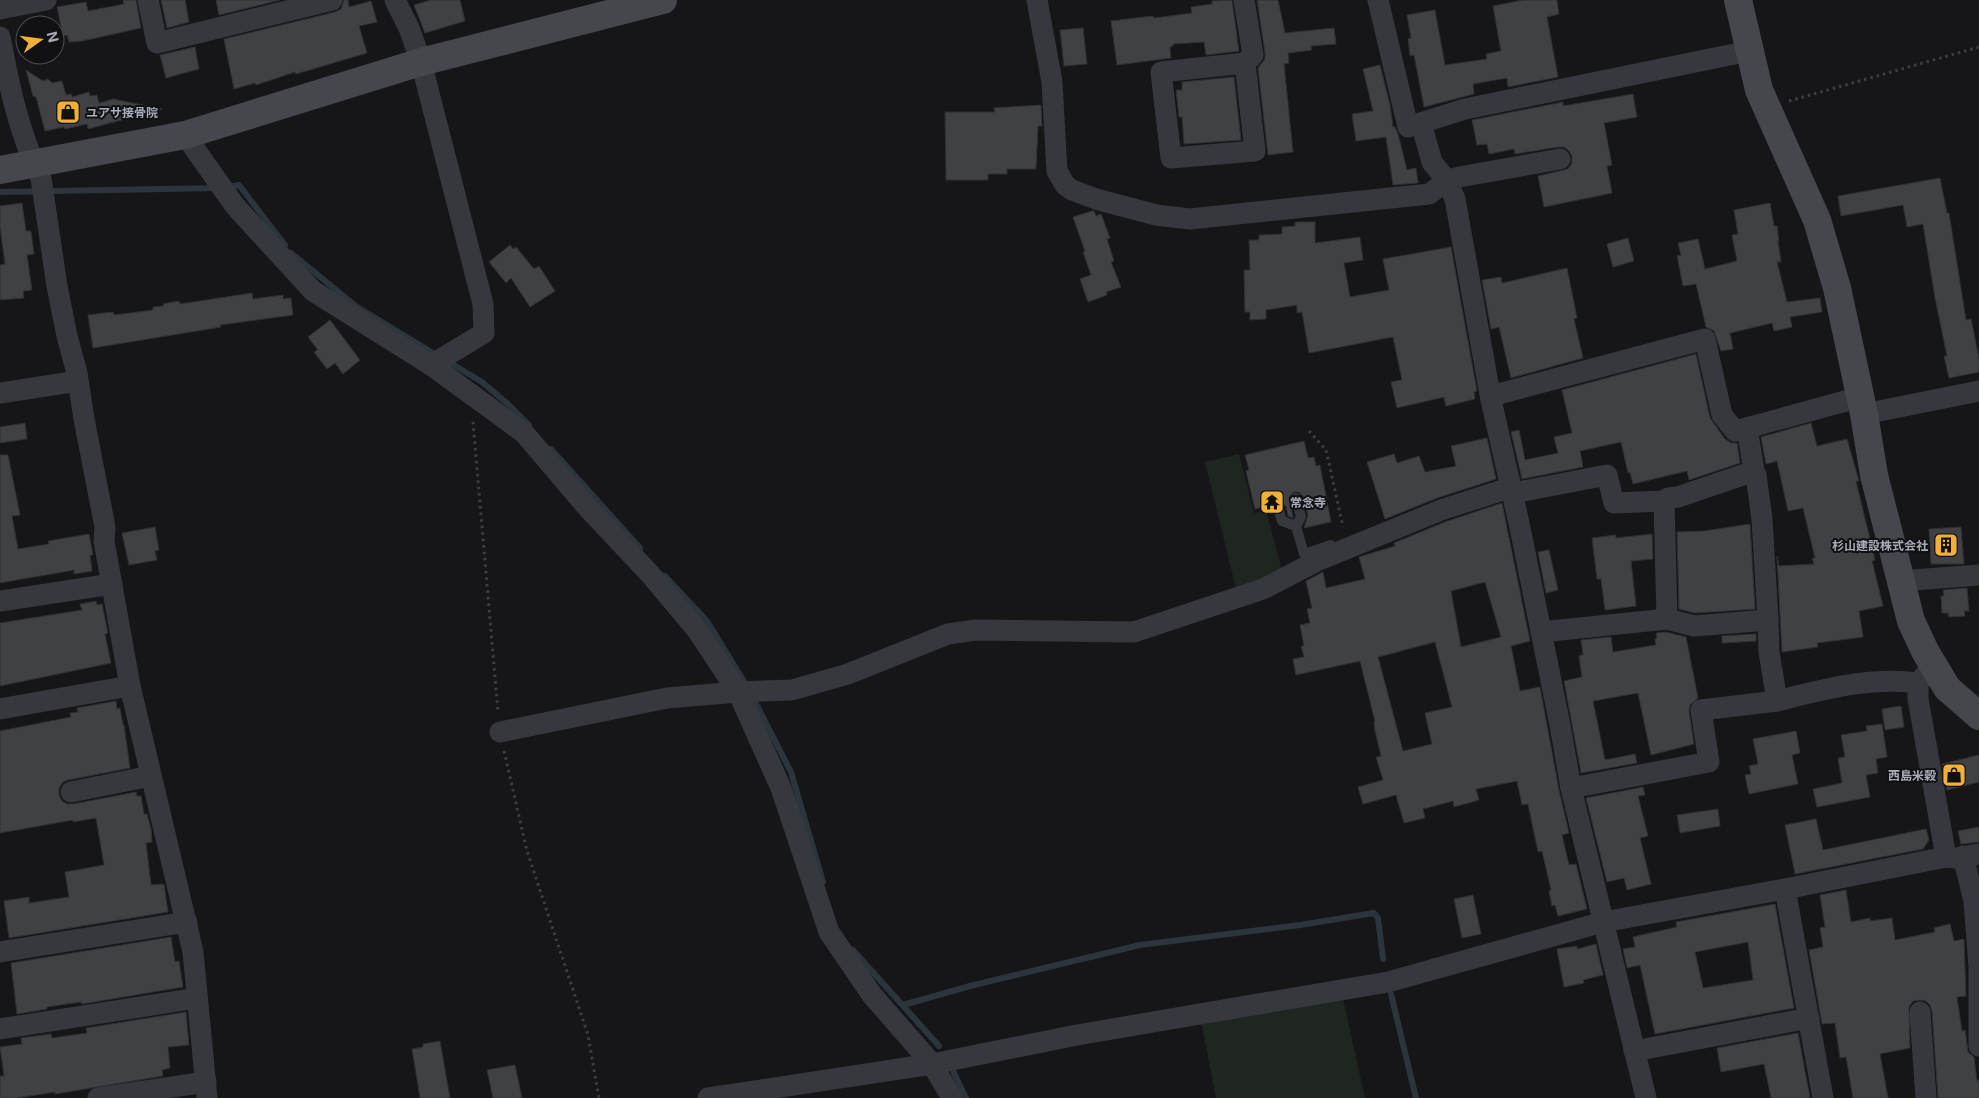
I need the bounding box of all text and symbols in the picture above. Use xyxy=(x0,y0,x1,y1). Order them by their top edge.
north arrow xyxy=(15,15,65,65)
text: N xyxy=(44,30,63,44)
shop icon: ユアサ接骨院 xyxy=(55,99,81,125)
place label: ユアサ接骨院 xyxy=(86,105,158,120)
temple icon: 常念寺 xyxy=(1259,489,1285,515)
place label: 常念寺 xyxy=(1290,495,1326,510)
building icon: 杉山建設株式会社 xyxy=(1933,532,1959,558)
place label: 杉山建設株式会社 xyxy=(1832,538,1928,553)
shop icon: 西島米穀 xyxy=(1941,762,1967,788)
place label: 西島米穀 xyxy=(1888,768,1937,783)

